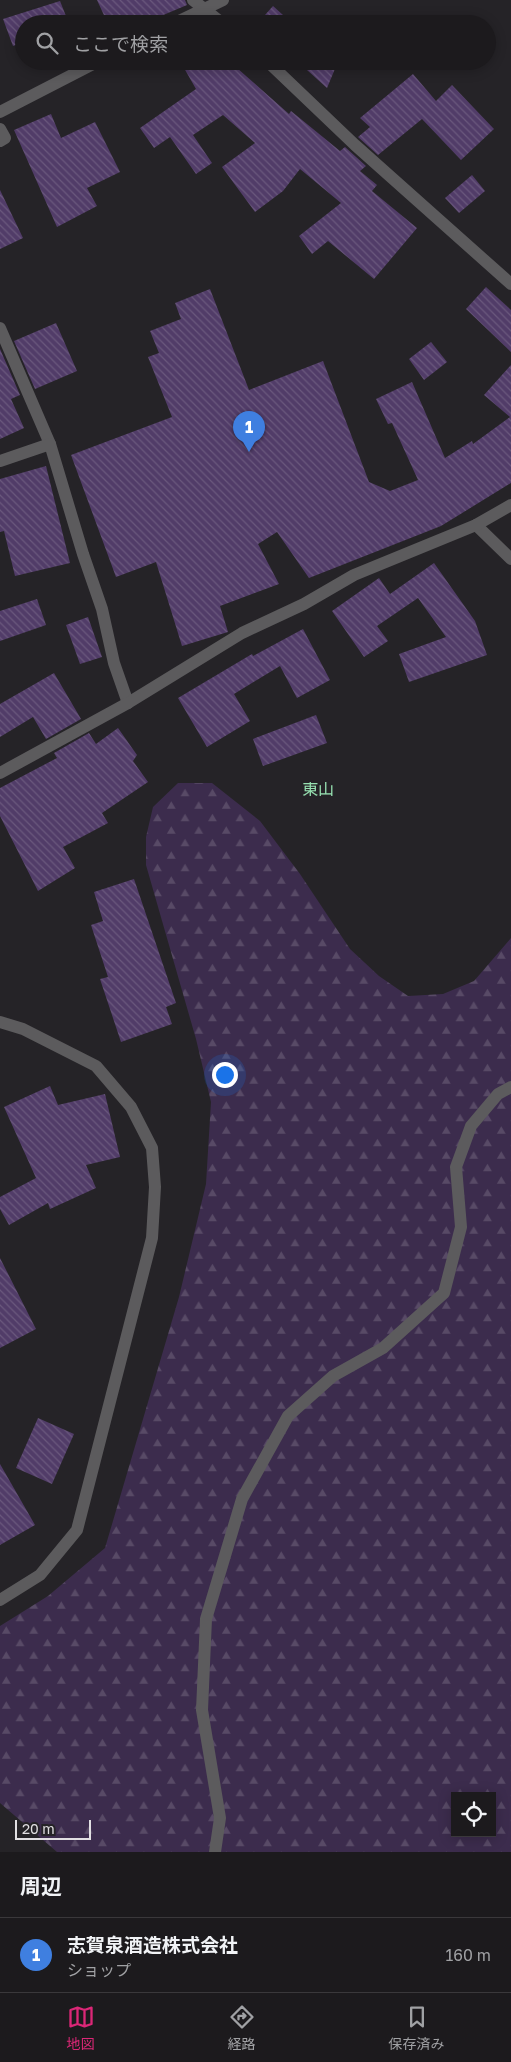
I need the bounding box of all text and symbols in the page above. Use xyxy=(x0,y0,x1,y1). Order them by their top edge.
search box xyxy=(15,15,496,70)
icon: search xyxy=(33,29,61,57)
text: ここで検索 xyxy=(73,32,168,55)
pin: 1 xyxy=(233,411,265,452)
district label: 東山 xyxy=(302,779,334,799)
your location xyxy=(212,1062,238,1088)
map controls xyxy=(451,1792,496,1837)
button: locate xyxy=(451,1792,496,1837)
scale bar xyxy=(15,1817,91,1840)
text: 20 m xyxy=(22,1820,55,1837)
text: 周辺 xyxy=(20,1873,62,1899)
text: 志賀泉酒造株式会社 xyxy=(67,1933,238,1956)
text: 1 xyxy=(32,1945,40,1965)
text: 160 m xyxy=(445,1945,491,1965)
text: ショップ xyxy=(67,1960,131,1980)
tab: 地図 xyxy=(67,2003,95,2053)
tab: 経路 xyxy=(228,2003,256,2053)
tab: 保存済み xyxy=(389,2003,445,2053)

